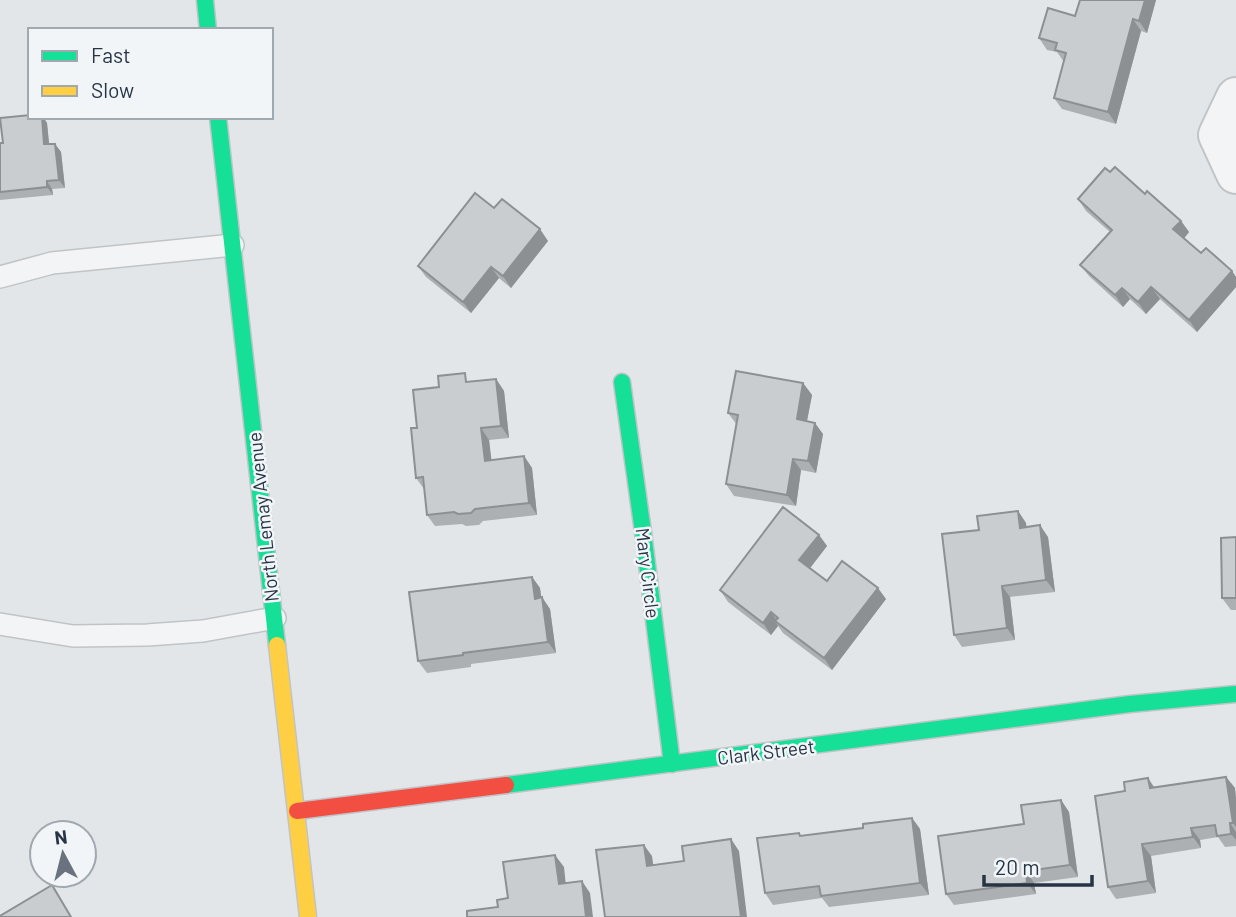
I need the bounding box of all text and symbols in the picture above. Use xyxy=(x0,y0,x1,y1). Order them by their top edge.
legend xyxy=(28,28,273,119)
text: Fast xyxy=(91,42,131,67)
text: Slow xyxy=(91,77,134,102)
street label: North Lemay Avenue xyxy=(242,431,283,603)
street label: Mary Circle xyxy=(632,526,665,619)
street label: Clark Street xyxy=(716,734,816,769)
north arrow xyxy=(28,819,98,889)
text: N xyxy=(53,824,69,849)
scale bar xyxy=(984,844,1092,888)
text: 20 m xyxy=(995,854,1040,879)

